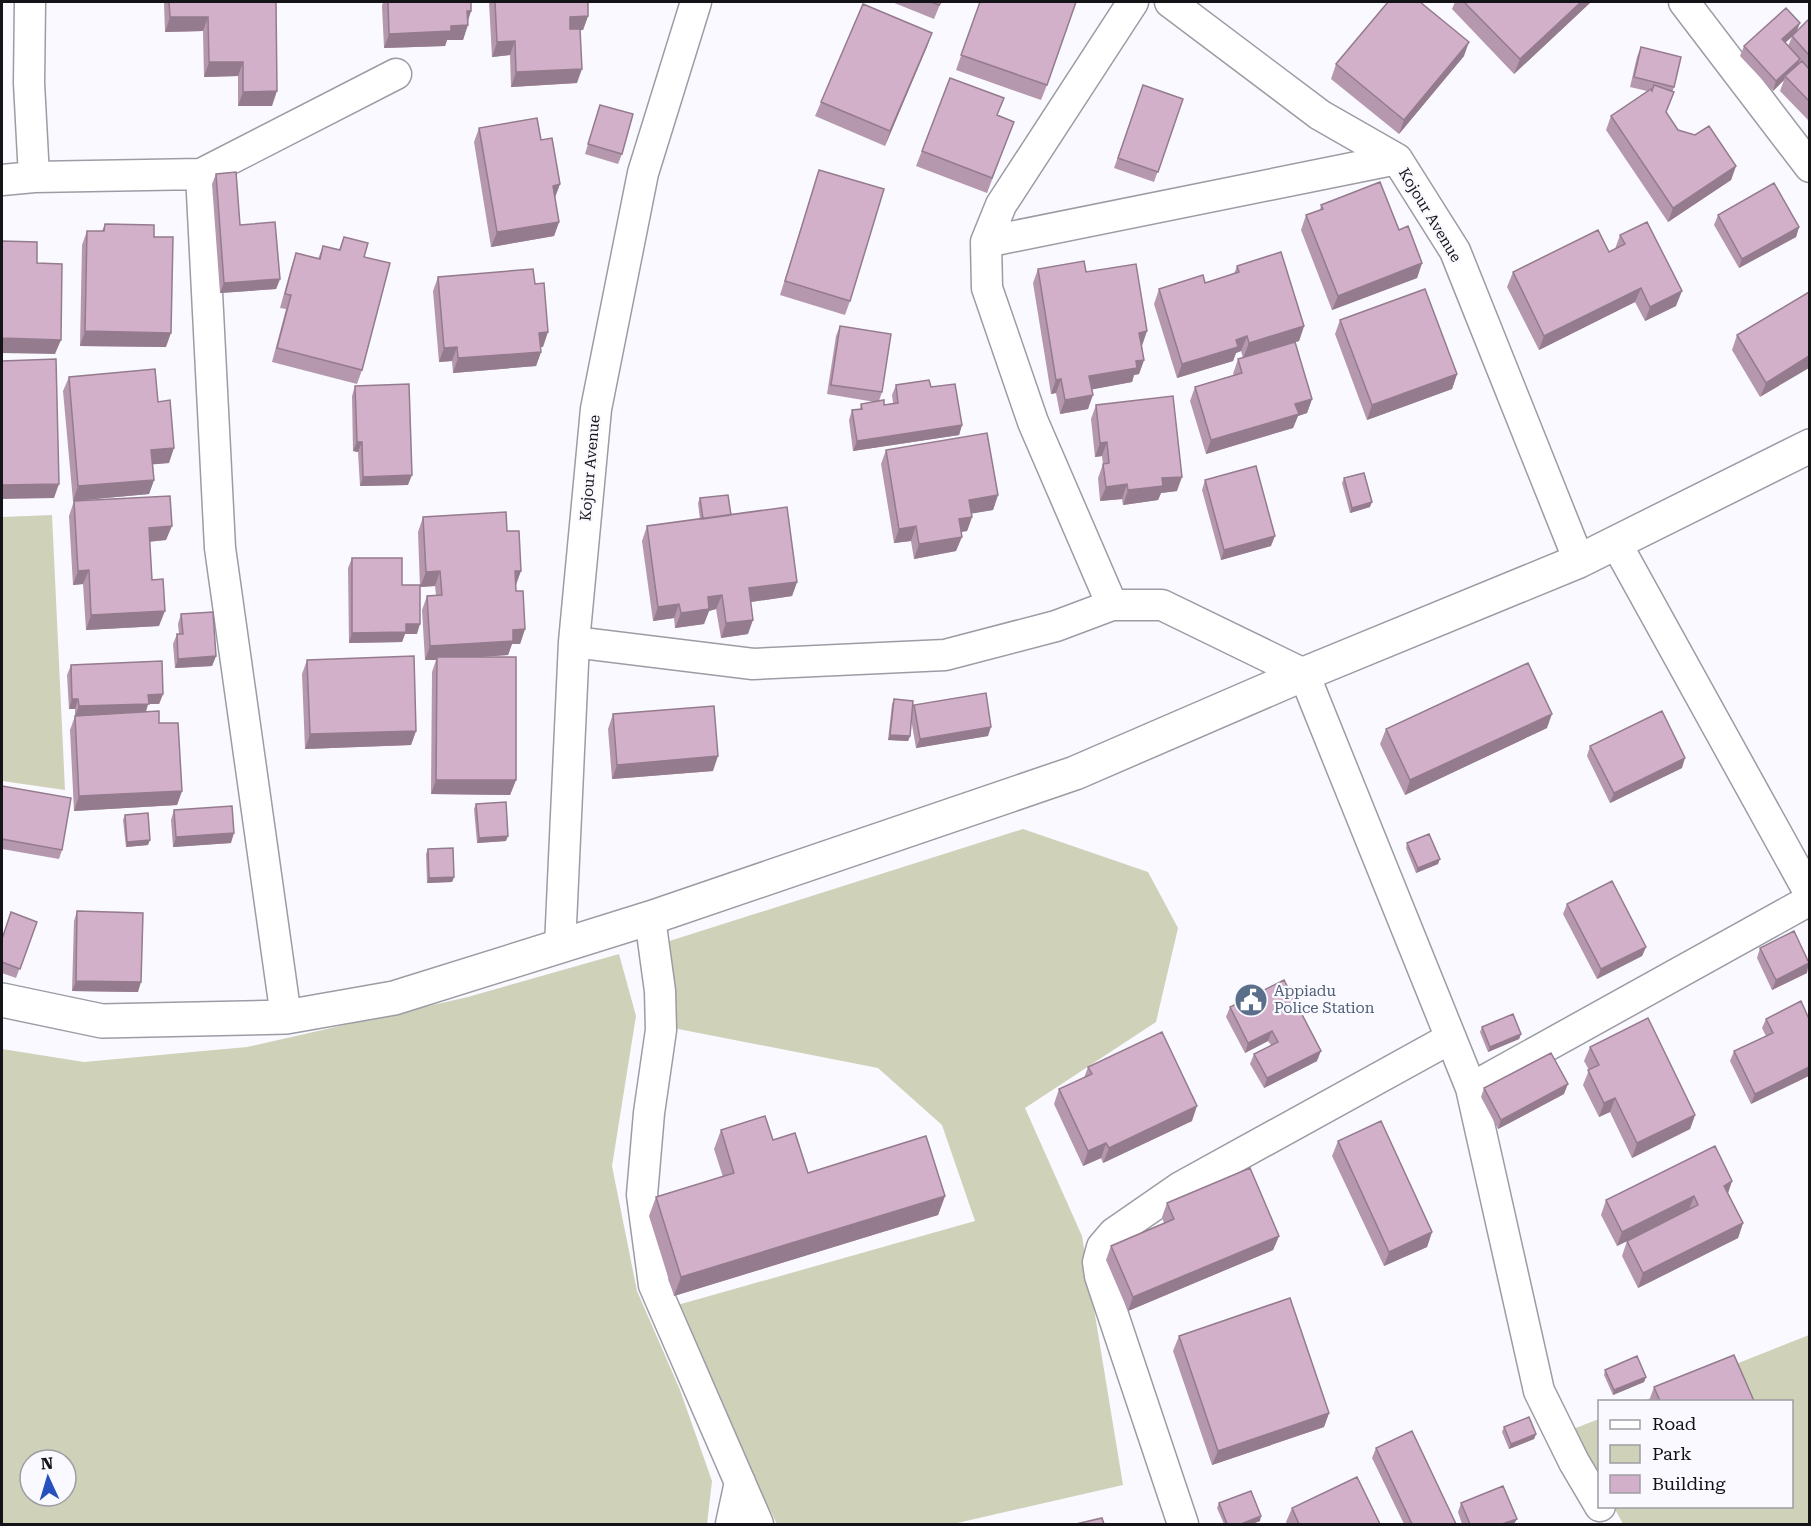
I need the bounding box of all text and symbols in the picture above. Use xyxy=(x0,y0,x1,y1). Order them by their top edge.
street label: Kojour Avenue xyxy=(1395,165,1465,265)
street label: Kojour Avenue xyxy=(576,414,604,522)
public building icon: Appiadu Police Station xyxy=(1233,982,1269,1018)
place label: Appiadu Police Station xyxy=(1274,982,1375,1017)
legend xyxy=(1598,1400,1793,1508)
text: Road xyxy=(1652,1413,1697,1434)
text: Park xyxy=(1652,1443,1692,1464)
north arrow xyxy=(18,1448,78,1508)
text: N xyxy=(40,1454,54,1473)
text: Building xyxy=(1652,1473,1726,1494)

